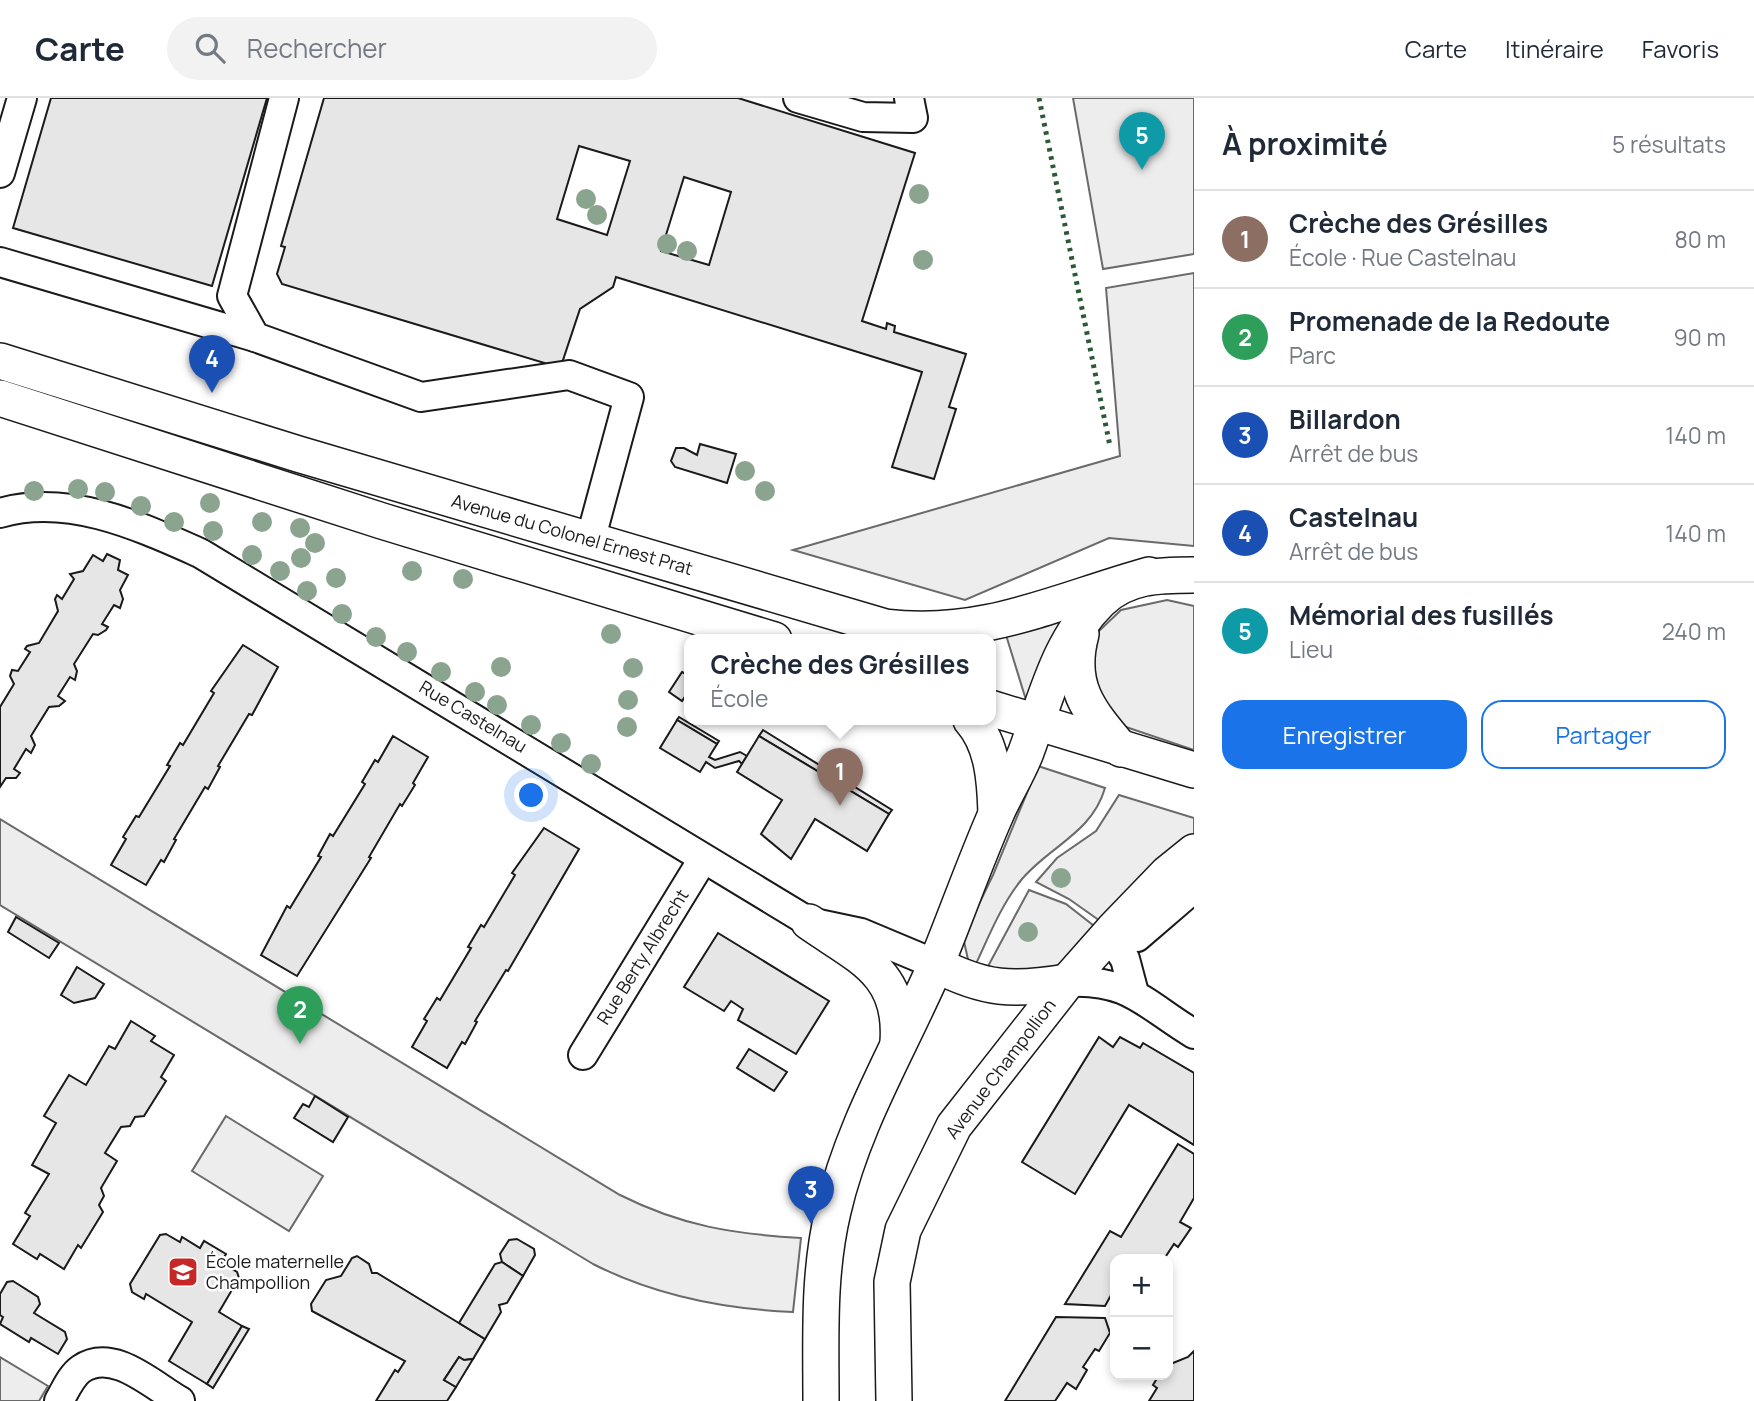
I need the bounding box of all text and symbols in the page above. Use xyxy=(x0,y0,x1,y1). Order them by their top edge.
search box xyxy=(167,17,657,80)
text: Carte xyxy=(35,26,125,71)
icon: search xyxy=(191,29,229,67)
text: Rechercher xyxy=(247,30,387,66)
text: Carte xyxy=(1405,32,1467,65)
text: Itinéraire xyxy=(1505,32,1604,65)
text: Favoris xyxy=(1642,32,1719,65)
pin: 5 xyxy=(1119,112,1165,170)
text: À proximité xyxy=(1222,123,1388,164)
text: 5 résultats xyxy=(1612,128,1726,160)
text: Crèche des Grésilles xyxy=(1289,205,1548,241)
text: 1 xyxy=(1240,223,1250,255)
text: 80 m xyxy=(1675,223,1726,255)
text: École · Rue Castelnau xyxy=(1289,241,1517,273)
text: Promenade de la Redoute xyxy=(1289,303,1610,339)
text: 2 xyxy=(1238,321,1252,353)
text: 90 m xyxy=(1674,321,1726,353)
pin: 4 xyxy=(189,335,235,393)
text: Parc xyxy=(1289,339,1336,371)
text: Billardon xyxy=(1289,401,1401,437)
text: 3 xyxy=(1238,419,1252,451)
text: 140 m xyxy=(1665,419,1726,451)
text: Arrêt de bus xyxy=(1289,437,1418,469)
street label: Avenue du Colonel Ernest Prat xyxy=(449,488,696,580)
text: Castelnau xyxy=(1289,499,1418,535)
text: 4 xyxy=(1238,517,1252,549)
text: 140 m xyxy=(1665,517,1726,549)
text: Arrêt de bus xyxy=(1289,535,1418,567)
text: Mémorial des fusillés xyxy=(1289,597,1554,633)
text: 5 xyxy=(1238,615,1252,647)
text: 240 m xyxy=(1662,615,1726,647)
text: Lieu xyxy=(1289,633,1333,665)
popup xyxy=(684,634,996,725)
text: Crèche des Grésilles xyxy=(710,646,970,682)
street label: Rue Castelnau xyxy=(415,675,532,758)
text: École xyxy=(710,682,768,714)
button: Enregistrer xyxy=(1222,700,1467,769)
button: Partager xyxy=(1481,700,1726,769)
pin: 1 xyxy=(817,748,863,806)
your location xyxy=(514,778,548,812)
street label: Rue Berty Albrecht xyxy=(591,884,693,1029)
pin: 2 xyxy=(277,986,323,1044)
street label: Avenue Champollion xyxy=(940,994,1061,1143)
pin: 3 xyxy=(788,1166,834,1224)
place label: École maternelle Champollion xyxy=(206,1249,344,1294)
map controls xyxy=(1110,1254,1173,1380)
button: + xyxy=(1110,1254,1173,1317)
school or university icon: École maternelle Champollion xyxy=(166,1255,200,1289)
button: − xyxy=(1110,1317,1173,1380)

